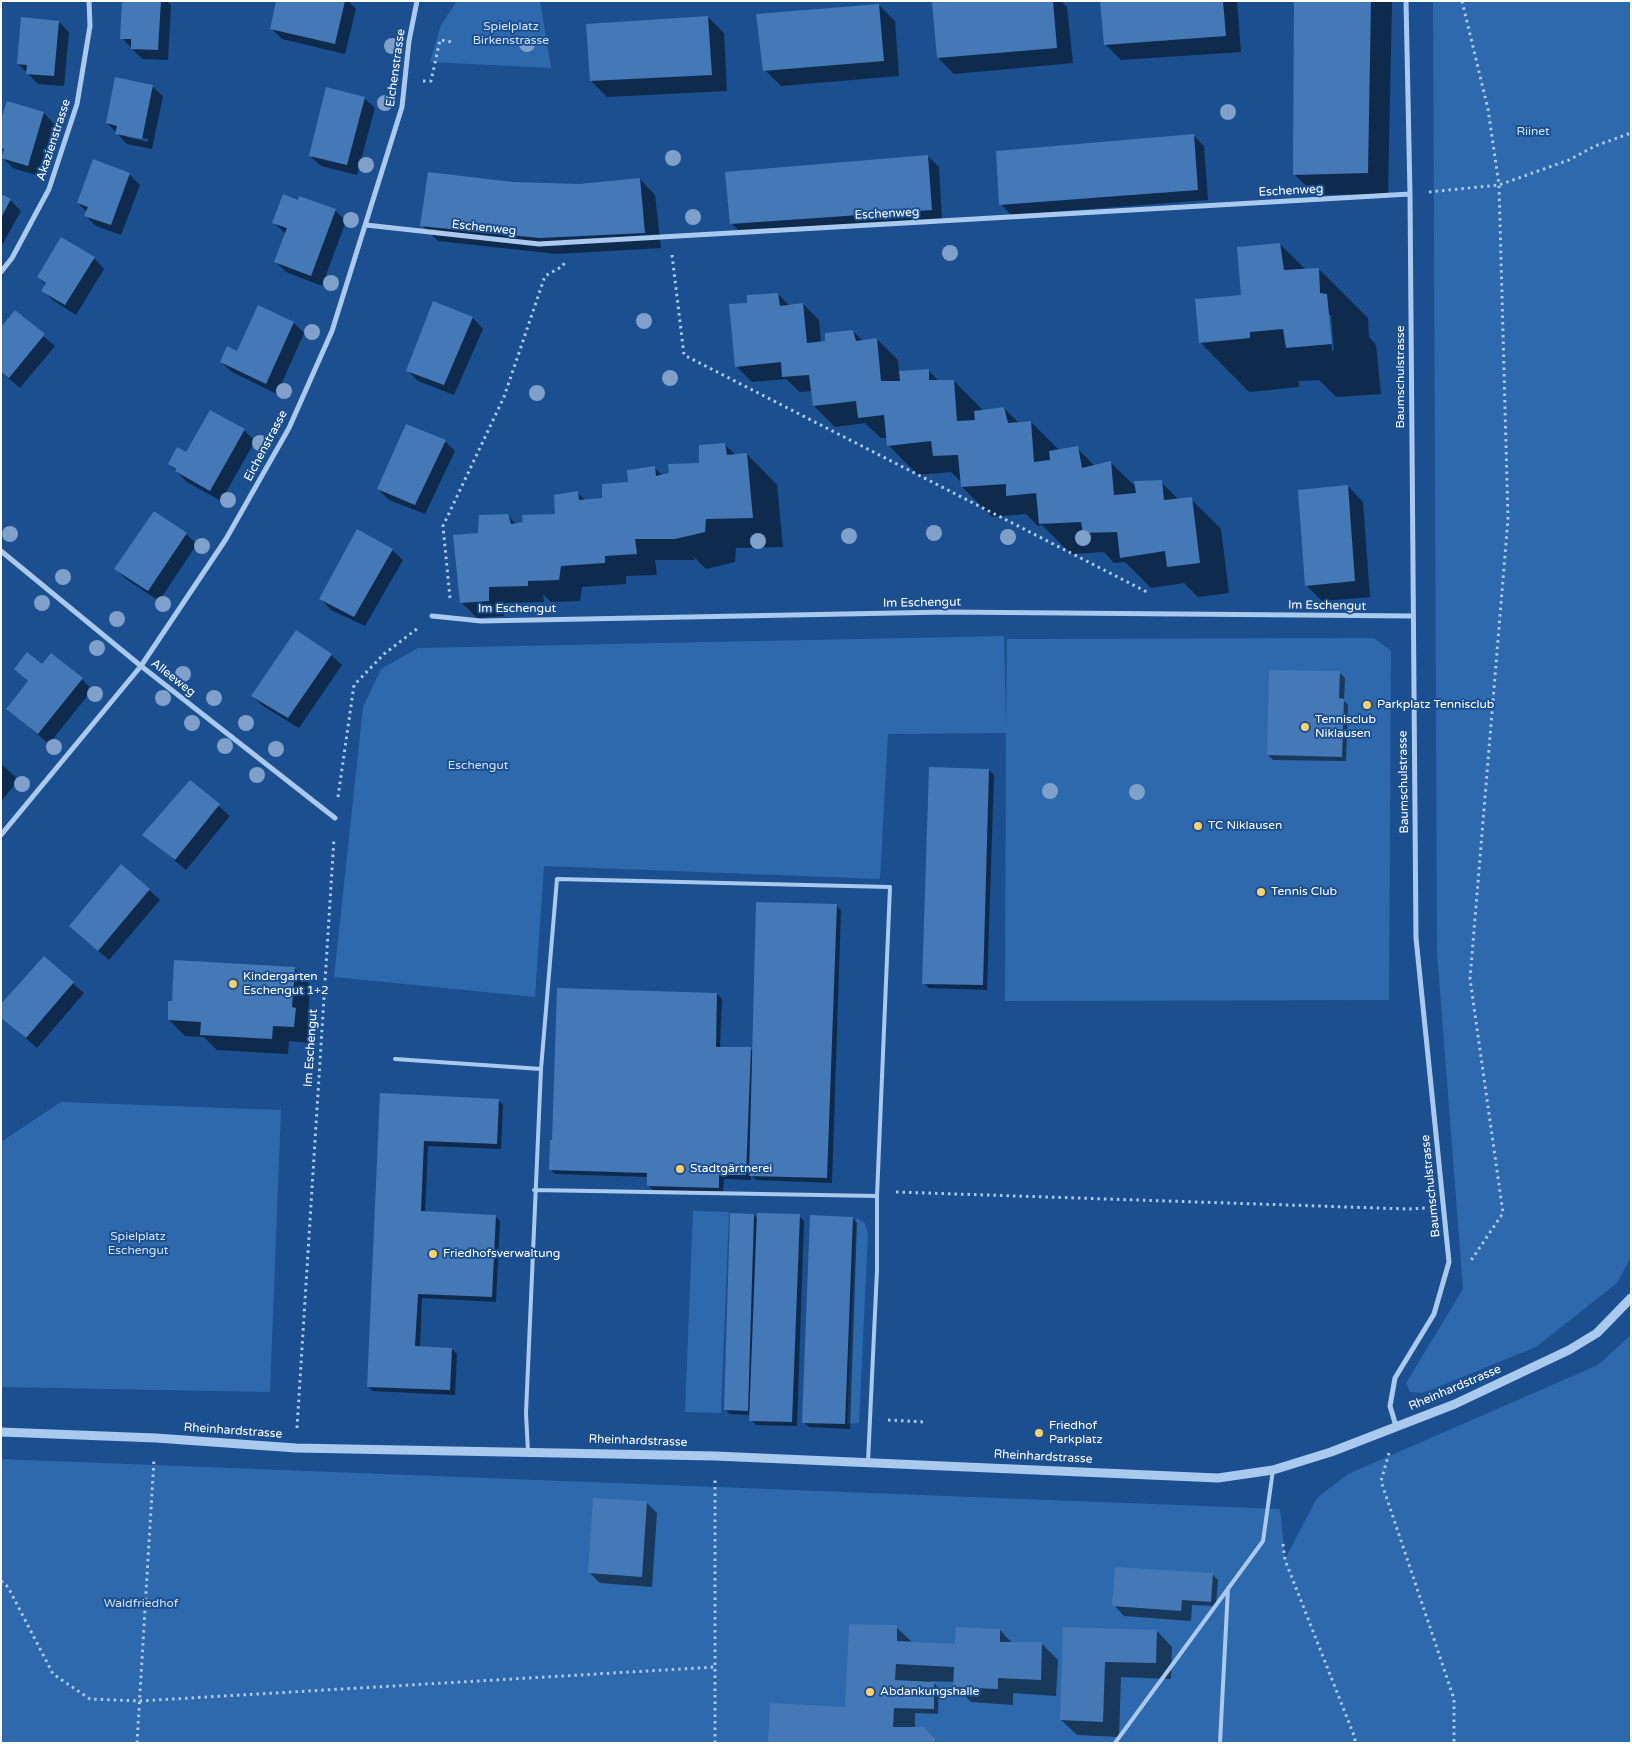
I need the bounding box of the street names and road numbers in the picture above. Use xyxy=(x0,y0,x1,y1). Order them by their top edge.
street label: Eichenstrasse xyxy=(383,28,409,108)
street label: Akazienstrasse xyxy=(34,97,74,183)
street label: Eschenweg xyxy=(1258,182,1324,200)
street label: Eschenweg xyxy=(854,205,920,223)
street label: Eschenweg xyxy=(451,217,517,239)
street label: Baumschulstrasse xyxy=(1394,326,1408,428)
street label: Eichenstrasse xyxy=(241,408,291,484)
street label: Im Eschengut xyxy=(883,595,961,611)
street label: Im Eschengut xyxy=(1288,598,1366,614)
street label: Im Eschengut xyxy=(478,602,556,616)
street label: Alleeweg xyxy=(148,656,198,700)
street label: Baumschulstrasse xyxy=(1396,730,1412,834)
street label: Im Eschengut xyxy=(301,1009,321,1087)
street label: Baumschulstrasse xyxy=(1418,1134,1444,1238)
street label: Rheinhardstrasse xyxy=(1407,1362,1503,1414)
street label: Rheinhardstrasse xyxy=(183,1420,283,1442)
street label: Rheinhardstrasse xyxy=(588,1432,688,1450)
street label: Rheinhardstrasse xyxy=(993,1447,1093,1467)

